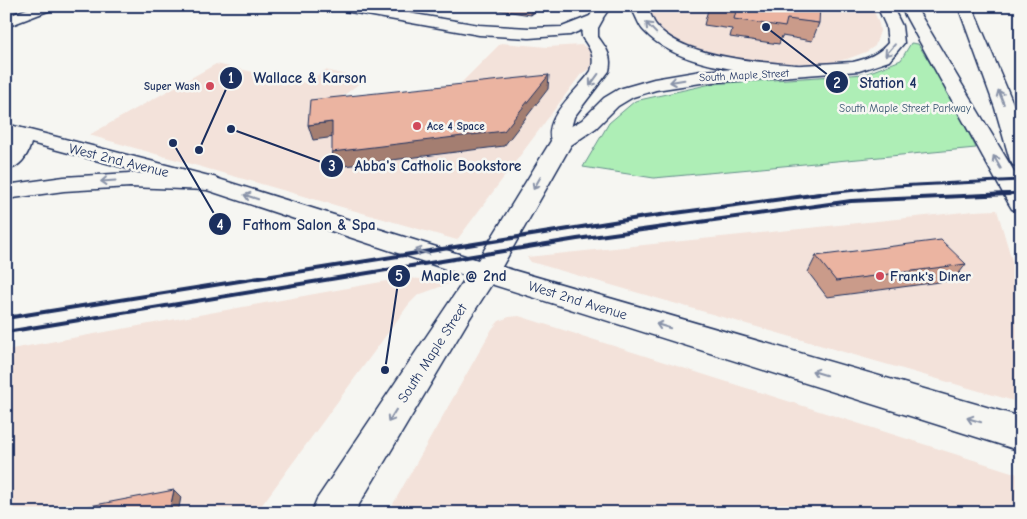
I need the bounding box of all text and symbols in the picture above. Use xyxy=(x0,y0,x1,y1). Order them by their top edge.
one-way arrow xyxy=(645,22,657,34)
one-way arrow xyxy=(884,43,895,56)
callout: Wallace & Karson xyxy=(219,63,377,93)
street label: South Maple Street xyxy=(699,67,790,84)
callout: Station 4 xyxy=(825,67,927,97)
text: 1 xyxy=(228,69,234,87)
text: Wallace & Karson xyxy=(253,69,367,87)
one-way arrow xyxy=(588,73,599,86)
text: 2 xyxy=(833,74,841,92)
text: Station 4 xyxy=(859,74,917,92)
one-way arrow xyxy=(669,76,685,86)
place label: Super Wash xyxy=(144,80,200,93)
marker: Super Wash xyxy=(204,80,216,92)
one-way arrow xyxy=(995,90,1005,105)
park label: South Maple Street Parkway xyxy=(839,102,971,115)
marker: Ace 4 Space xyxy=(411,120,423,132)
place label: Ace 4 Space xyxy=(427,120,485,133)
street label: West 2nd Avenue xyxy=(67,140,171,181)
callout: Abba's Catholic Bookstore xyxy=(320,151,532,181)
one-way arrow xyxy=(991,155,1001,170)
text: 3 xyxy=(328,157,336,175)
text: Abba's Catholic Bookstore xyxy=(355,157,521,175)
one-way arrow xyxy=(532,176,542,190)
one-way arrow xyxy=(100,177,116,186)
one-way arrow xyxy=(244,192,259,201)
callout: Fathom Salon & Spa xyxy=(207,209,386,239)
text: 4 xyxy=(216,216,224,234)
text: Fathom Salon & Spa xyxy=(242,216,376,234)
one-way arrow xyxy=(415,247,431,256)
callout: Maple @ 2nd xyxy=(387,261,517,291)
text: 5 xyxy=(395,267,403,285)
text: Maple @ 2nd xyxy=(421,267,507,285)
place label: Frank's Diner xyxy=(890,268,971,285)
marker: Frank's Diner xyxy=(874,270,886,282)
street label: West 2nd Avenue xyxy=(526,277,629,324)
street label: South Maple Street xyxy=(394,300,471,406)
one-way arrow xyxy=(655,321,671,331)
one-way arrow xyxy=(811,368,827,378)
one-way arrow xyxy=(387,408,397,422)
one-way arrow xyxy=(966,415,982,425)

